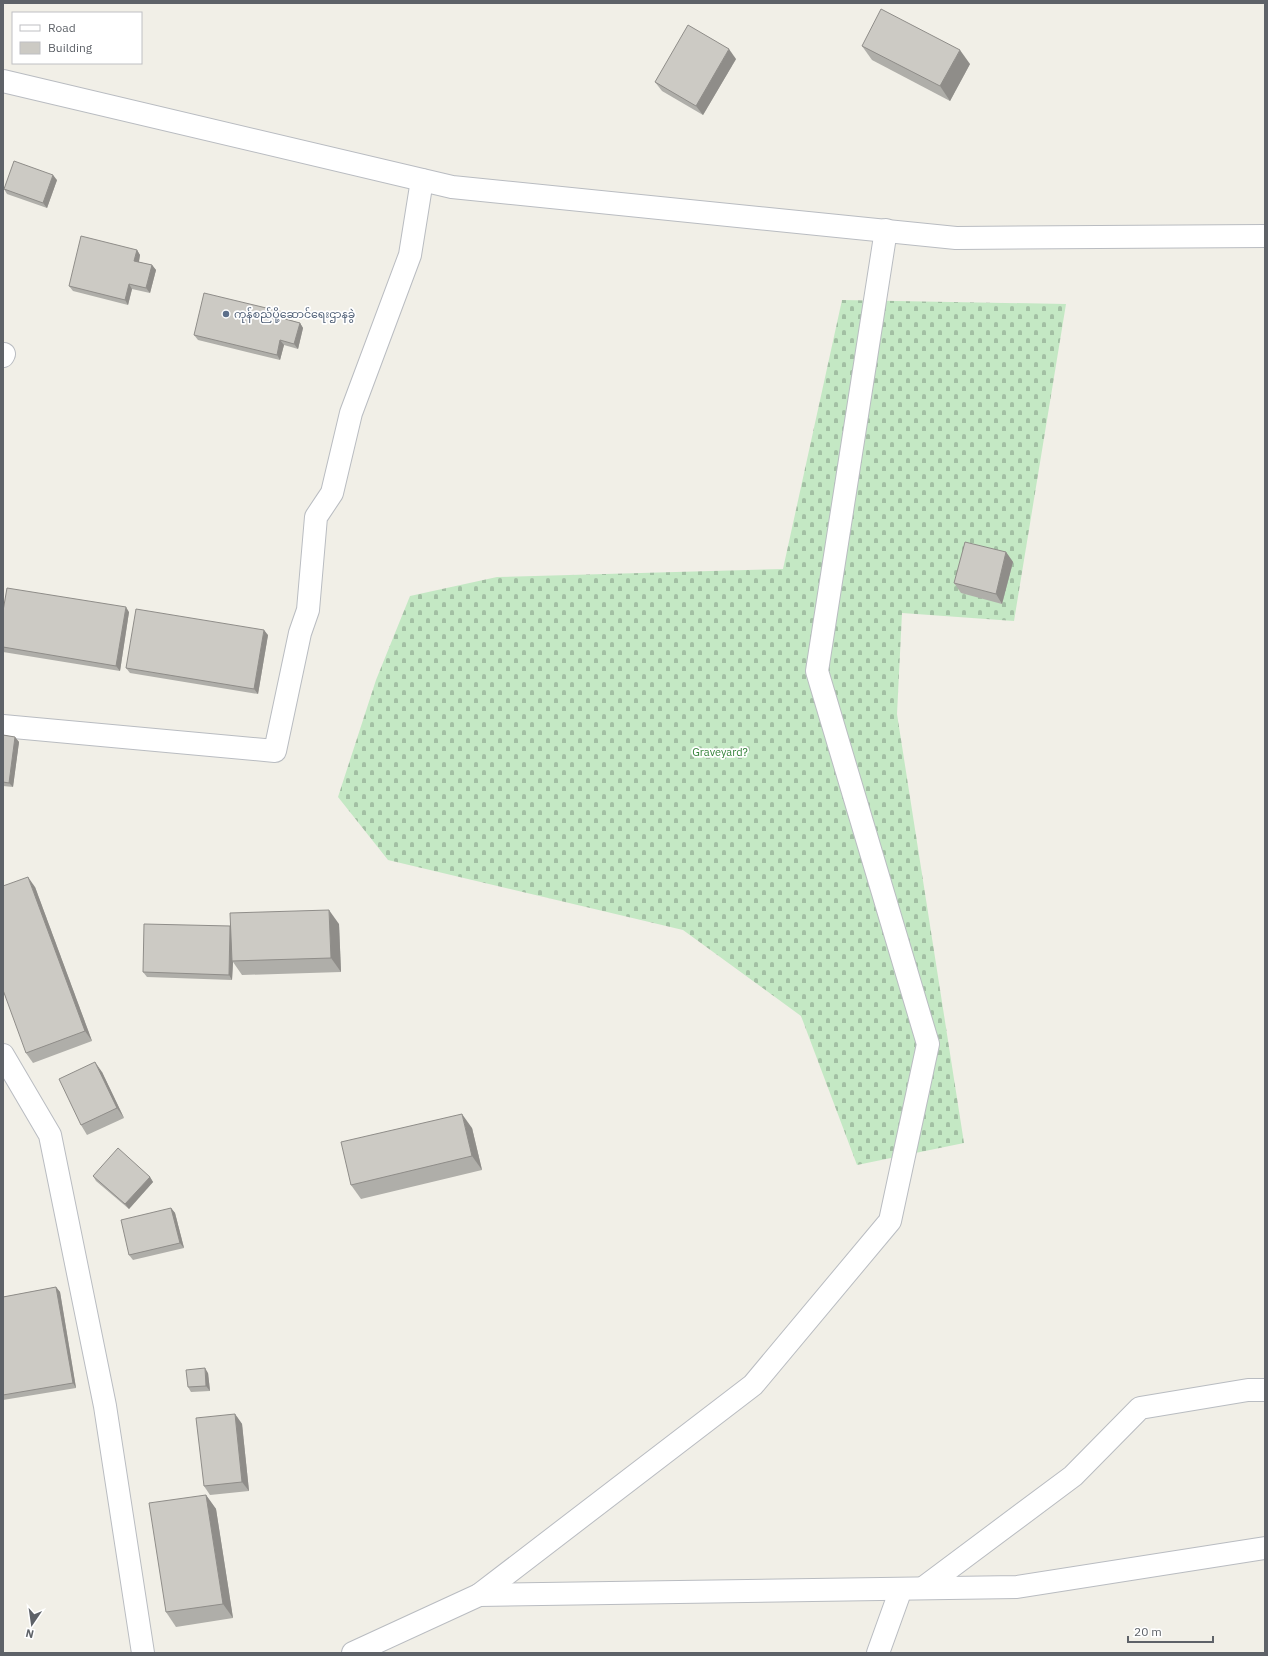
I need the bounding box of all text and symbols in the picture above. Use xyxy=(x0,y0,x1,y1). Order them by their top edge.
legend xyxy=(12,12,142,64)
text: Road xyxy=(48,20,76,35)
text: Building xyxy=(48,40,93,55)
place label: ကုန်စည်ပို့ဆောင်ရေးဌာနခွဲ xyxy=(234,307,355,323)
marker: ကုန်စည်ပို့ဆောင်ရေးဌာနခွဲ xyxy=(221,309,231,319)
park label: Graveyard? xyxy=(692,745,748,759)
north arrow xyxy=(12,1604,52,1644)
scale bar xyxy=(1128,1618,1213,1644)
text: 20 m xyxy=(1134,1624,1162,1639)
text: N xyxy=(24,1626,35,1641)

